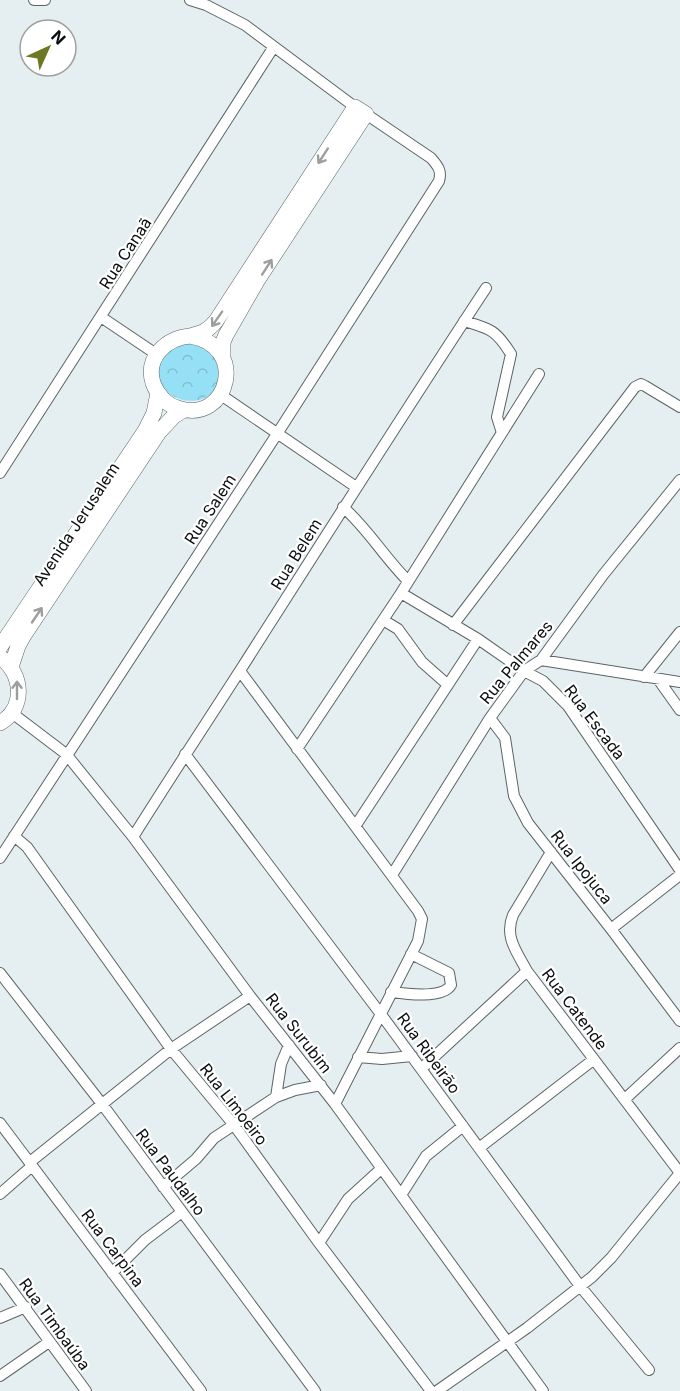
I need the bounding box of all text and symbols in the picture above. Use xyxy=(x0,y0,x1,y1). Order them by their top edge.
north arrow xyxy=(18,18,78,78)
text: N xyxy=(47,26,70,49)
one-way arrow xyxy=(317,147,329,164)
street label: Rua Canaã xyxy=(94,213,156,293)
one-way arrow xyxy=(261,259,273,276)
one-way arrow xyxy=(211,311,223,327)
street label: Avenida Jerusalem xyxy=(29,459,123,589)
street label: Rua Salem xyxy=(180,470,240,548)
street label: Rua Belem xyxy=(266,515,326,593)
one-way arrow xyxy=(32,607,44,624)
street label: Rua Palmares xyxy=(475,616,557,708)
one-way arrow xyxy=(12,681,23,700)
street label: Rua Escada xyxy=(560,681,630,763)
street label: Rua Ipojuca xyxy=(547,826,617,908)
street label: Rua Catende xyxy=(538,964,612,1054)
street label: Rua Surubim xyxy=(262,989,336,1077)
street label: Rua Ribeirão xyxy=(393,1009,465,1097)
street label: Rua Limoeiro xyxy=(196,1059,272,1149)
street label: Rua Paudalho xyxy=(132,1125,210,1219)
street label: Rua Carpina xyxy=(77,1205,149,1291)
street label: Rua Timbaúba xyxy=(15,1274,95,1374)

